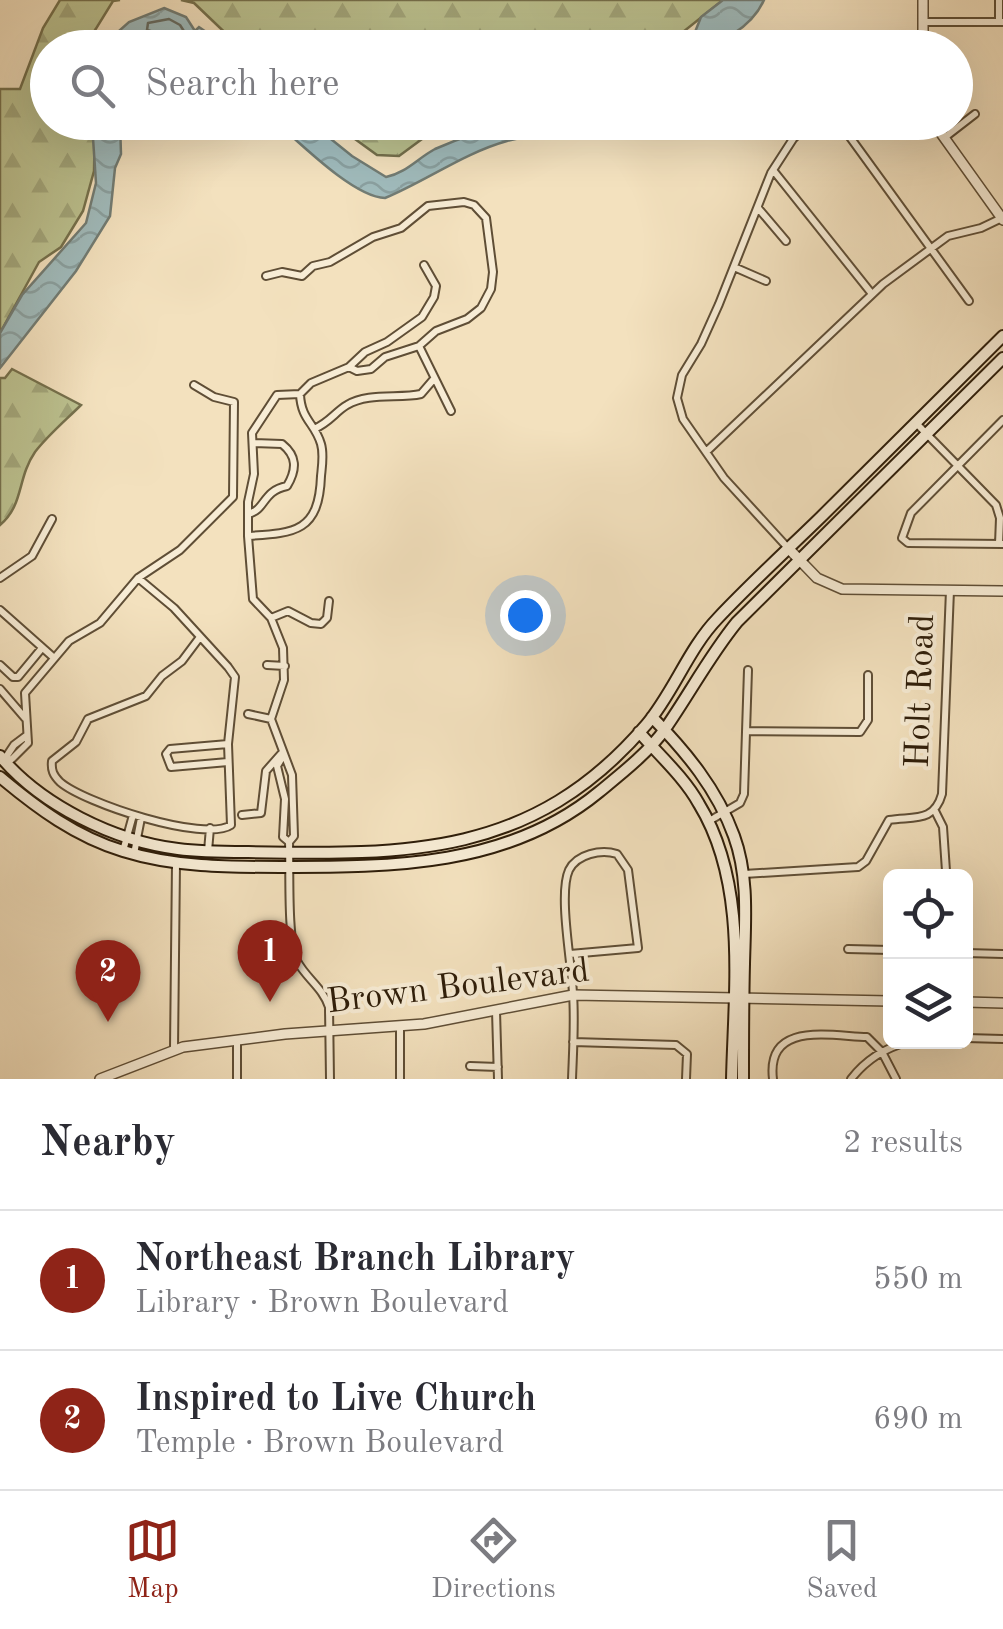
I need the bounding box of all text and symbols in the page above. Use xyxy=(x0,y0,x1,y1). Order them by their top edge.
search box xyxy=(30,30,973,140)
icon: search xyxy=(65,58,120,113)
text: Search here xyxy=(145,66,340,104)
your location xyxy=(500,590,551,641)
street label: Holt Road xyxy=(901,613,941,769)
map controls xyxy=(883,869,973,1049)
button: locate xyxy=(883,869,973,959)
pin: 1 xyxy=(238,920,302,1002)
pin: 2 xyxy=(76,940,140,1022)
street label: Brown Boulevard xyxy=(325,954,591,1020)
button: layers xyxy=(883,959,973,1049)
text: Nearby xyxy=(40,1123,176,1165)
text: 2 results xyxy=(843,1128,963,1160)
text: Northeast Branch Library xyxy=(135,1241,575,1279)
text: 1 xyxy=(63,1264,82,1296)
text: 550 m xyxy=(873,1264,963,1296)
text: Library · Brown Boulevard xyxy=(135,1288,509,1320)
text: Inspired to Live Church xyxy=(135,1381,536,1419)
text: 2 xyxy=(63,1404,82,1436)
text: 690 m xyxy=(873,1404,963,1436)
text: Temple · Brown Boulevard xyxy=(135,1428,504,1460)
tab: Map xyxy=(125,1513,180,1608)
tab: Directions xyxy=(431,1513,556,1608)
tab: Saved xyxy=(806,1513,878,1608)

